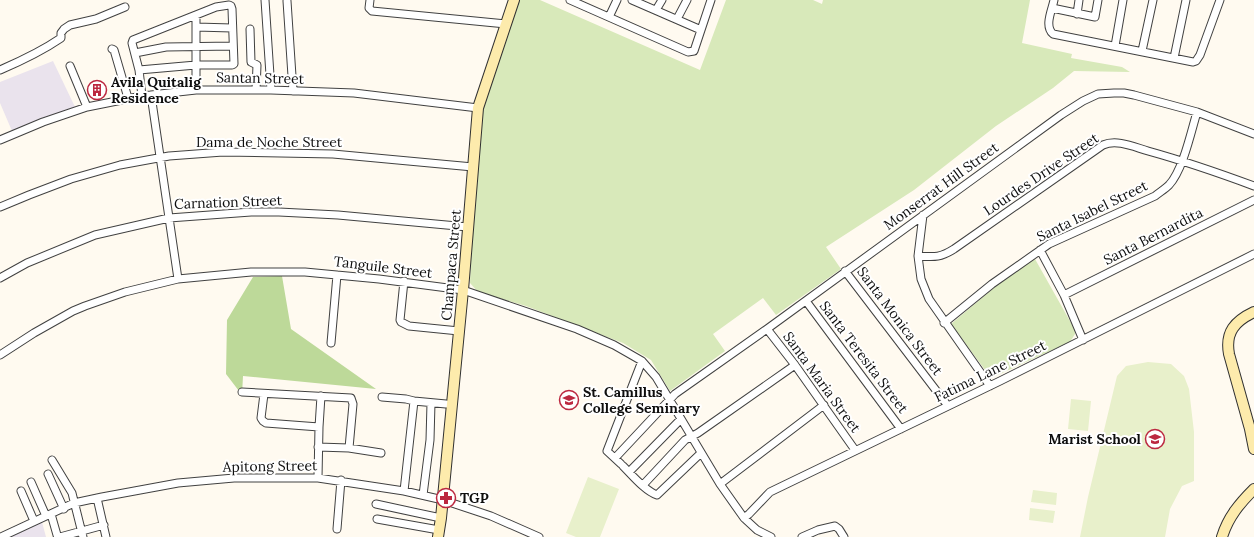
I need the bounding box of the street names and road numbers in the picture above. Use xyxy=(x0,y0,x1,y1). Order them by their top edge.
street label: Santan Street xyxy=(216,68,305,88)
street label: Lourdes Drive Street xyxy=(980,128,1103,219)
street label: Dama de Noche Street xyxy=(196,133,343,151)
street label: Monserrat Hill Street xyxy=(880,138,1002,234)
street label: Santa Isabel Street xyxy=(1034,176,1151,246)
street label: Carnation Street xyxy=(174,191,283,213)
street label: Santa Bernardita xyxy=(1100,203,1206,269)
street label: Champaca Street xyxy=(437,208,465,321)
street label: Tanguile Street xyxy=(333,252,434,282)
street label: Santa Monica Street xyxy=(853,263,947,379)
street label: Santa Teresita Street xyxy=(816,297,912,417)
street label: Santa Maria Street xyxy=(779,328,865,437)
street label: Fatima Lane Street xyxy=(931,336,1049,406)
street label: Apitong Street xyxy=(222,456,318,476)

